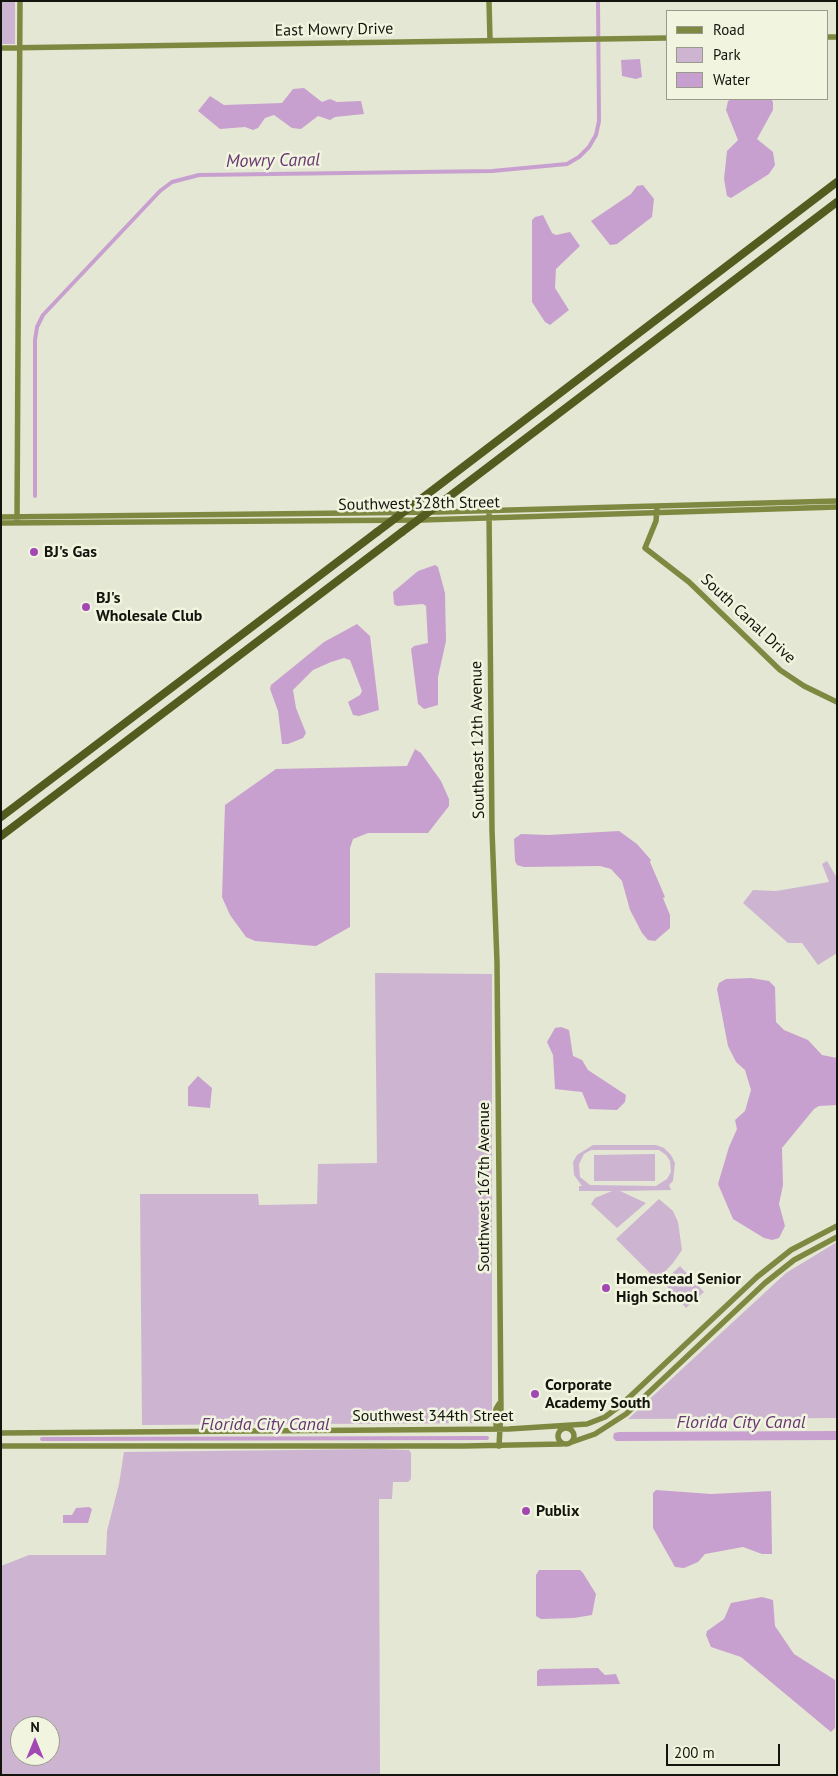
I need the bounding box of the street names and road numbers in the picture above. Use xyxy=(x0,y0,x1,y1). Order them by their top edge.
street label: East Mowry Drive xyxy=(274,19,394,41)
street label: Southwest 328th Street xyxy=(338,493,500,515)
street label: South Canal Drive xyxy=(697,570,799,668)
street label: Southeast 12th Avenue xyxy=(467,661,489,819)
street label: Southwest 167th Avenue xyxy=(474,1102,494,1272)
street label: Southwest 344th Street xyxy=(352,1406,514,1426)

